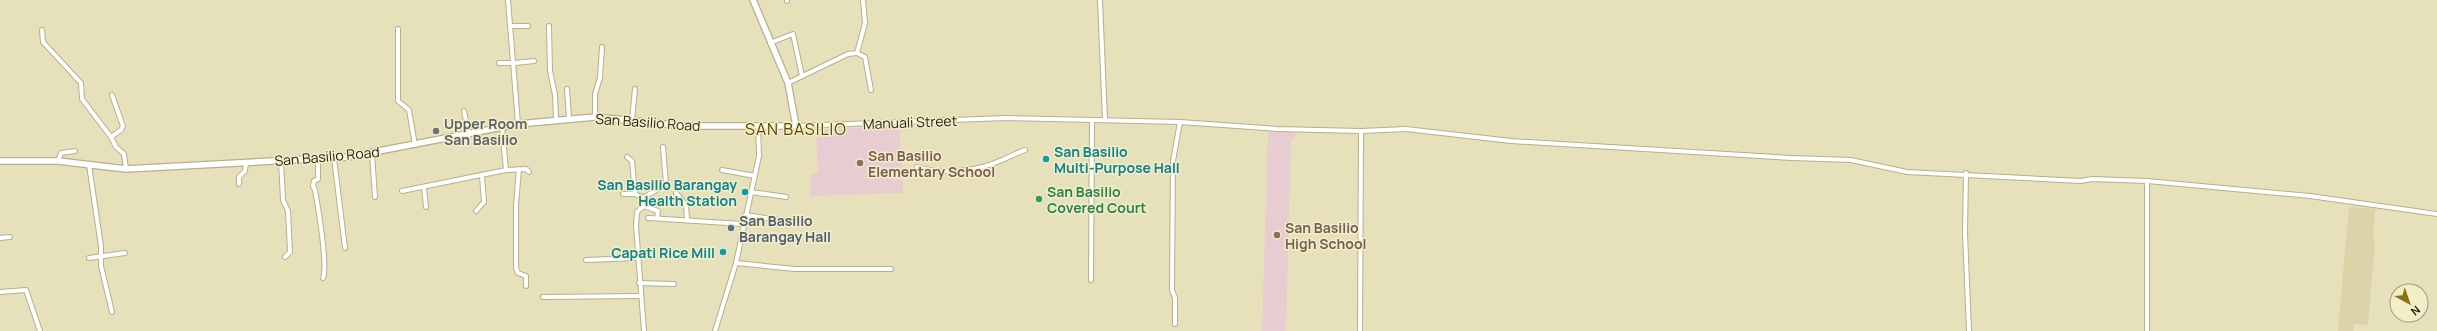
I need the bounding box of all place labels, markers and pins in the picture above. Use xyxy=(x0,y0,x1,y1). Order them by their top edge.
place label: Upper Room San Basilio xyxy=(444,114,527,149)
marker: Upper Room San Basilio xyxy=(431,126,441,136)
place label: San Basilio Multi-Purpose Hall xyxy=(1054,142,1180,177)
place label: San Basilio Elementary School xyxy=(868,146,995,181)
marker: San Basilio Multi-Purpose Hall xyxy=(1041,154,1051,164)
marker: San Basilio Elementary School xyxy=(855,158,865,168)
place label: San Basilio Barangay Health Station xyxy=(597,175,737,210)
place label: San Basilio Covered Court xyxy=(1047,182,1146,217)
marker: San Basilio Barangay Health Station xyxy=(740,187,750,197)
marker: San Basilio Covered Court xyxy=(1034,194,1044,204)
place label: San Basilio Barangay Hall xyxy=(739,211,831,246)
place label: San Basilio High School xyxy=(1285,218,1366,253)
marker: San Basilio Barangay Hall xyxy=(726,223,736,233)
marker: San Basilio High School xyxy=(1272,230,1282,240)
place label: Capati Rice Mill xyxy=(611,243,715,262)
marker: Capati Rice Mill xyxy=(718,247,728,257)

